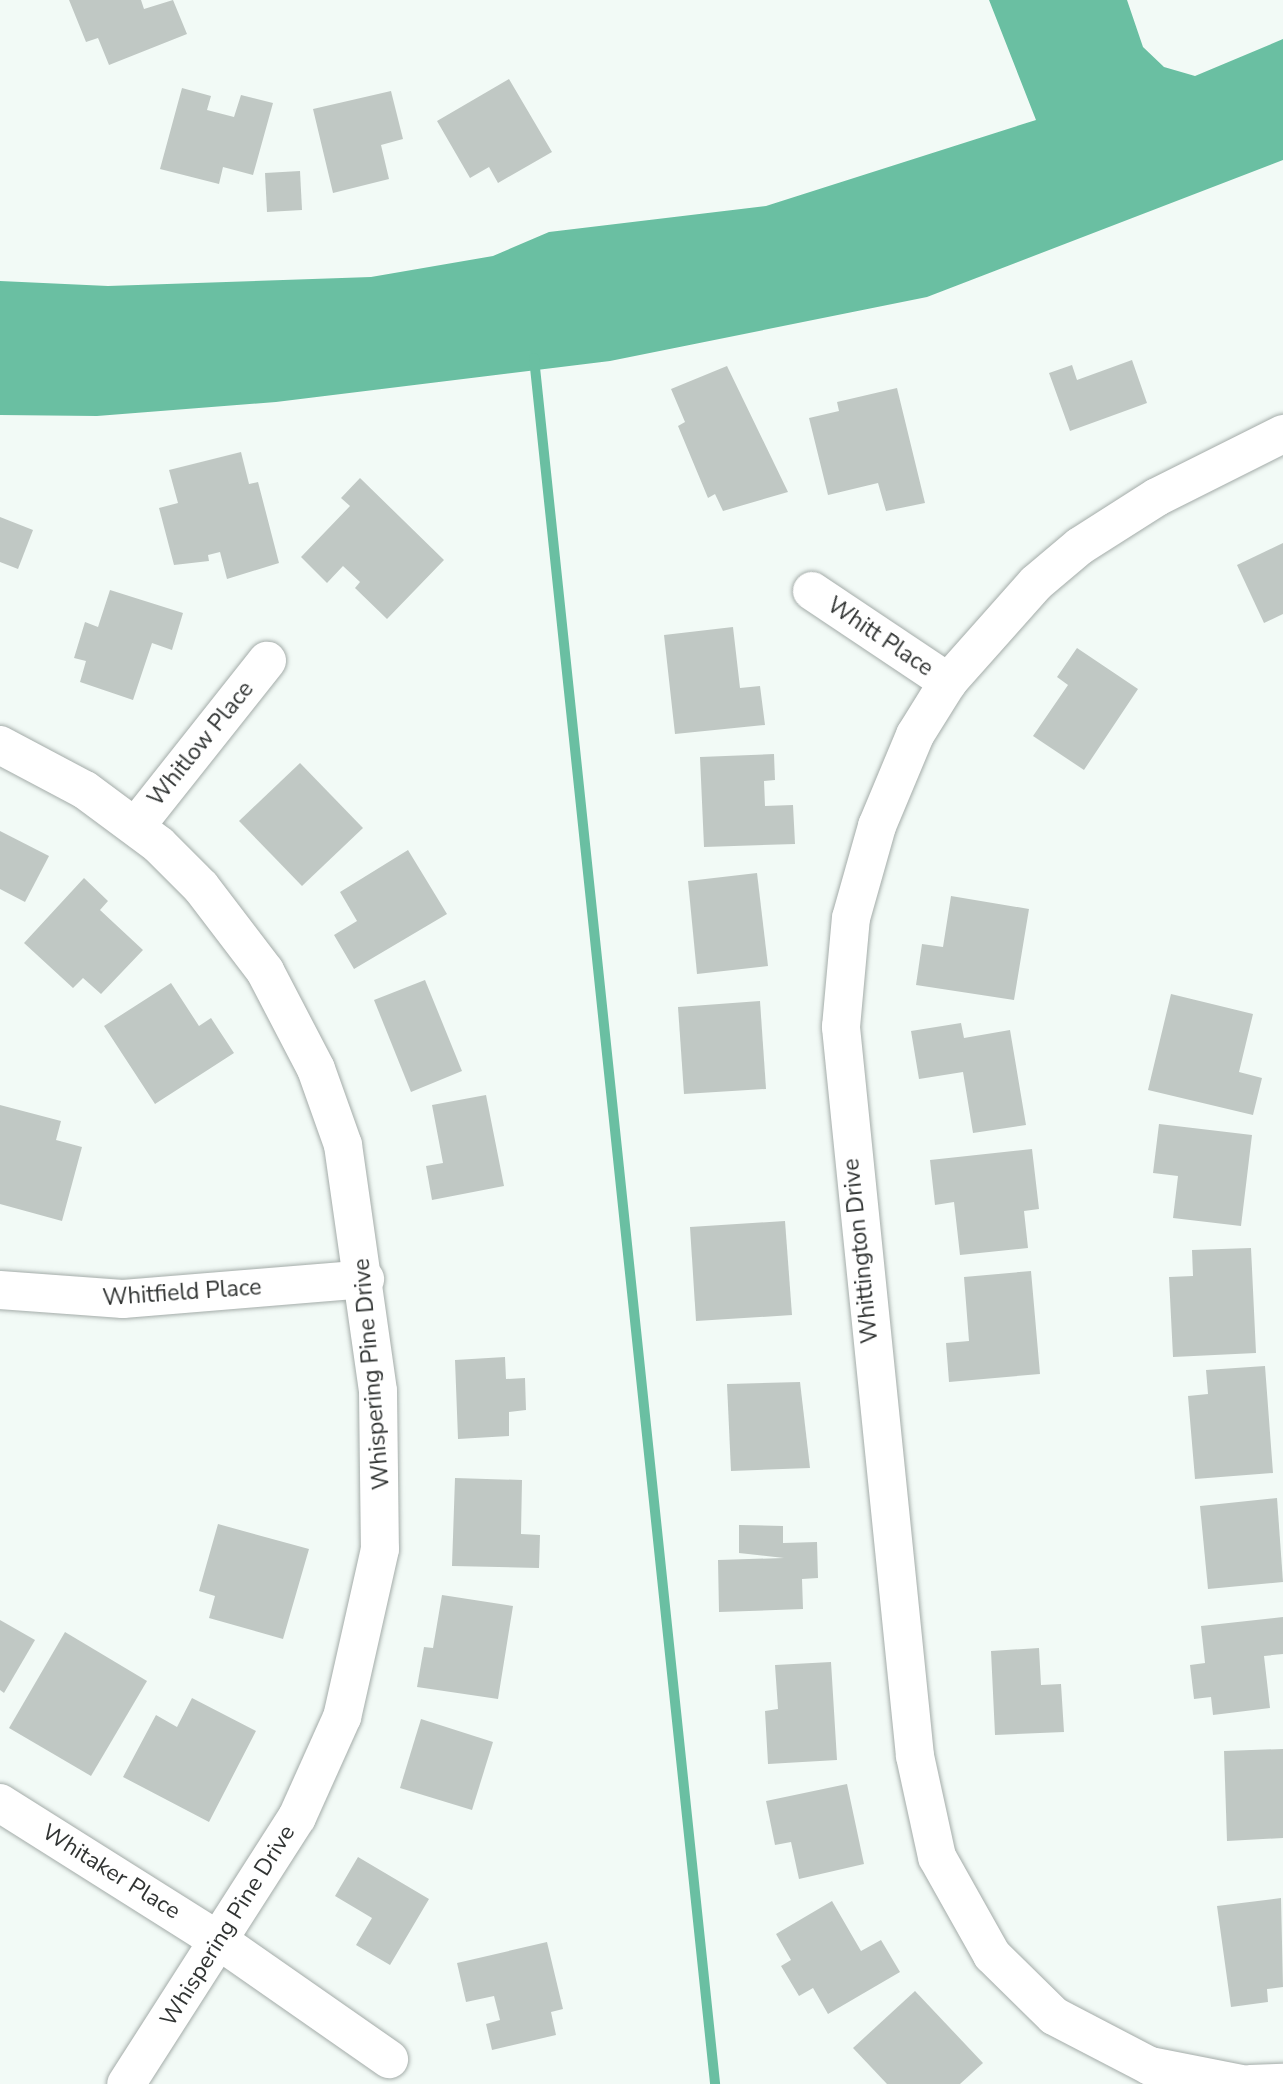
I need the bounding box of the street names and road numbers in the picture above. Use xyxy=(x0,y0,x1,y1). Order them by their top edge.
street label: Whitt Place xyxy=(822,592,938,682)
street label: Whitlow Place xyxy=(142,676,260,812)
street label: Whittington Drive xyxy=(838,1157,884,1345)
street label: Whispering Pine Drive xyxy=(348,1257,396,1491)
street label: Whitfield Place xyxy=(102,1274,262,1312)
street label: Whitaker Place xyxy=(37,1818,185,1926)
street label: Whispering Pine Drive xyxy=(155,1820,301,2032)

